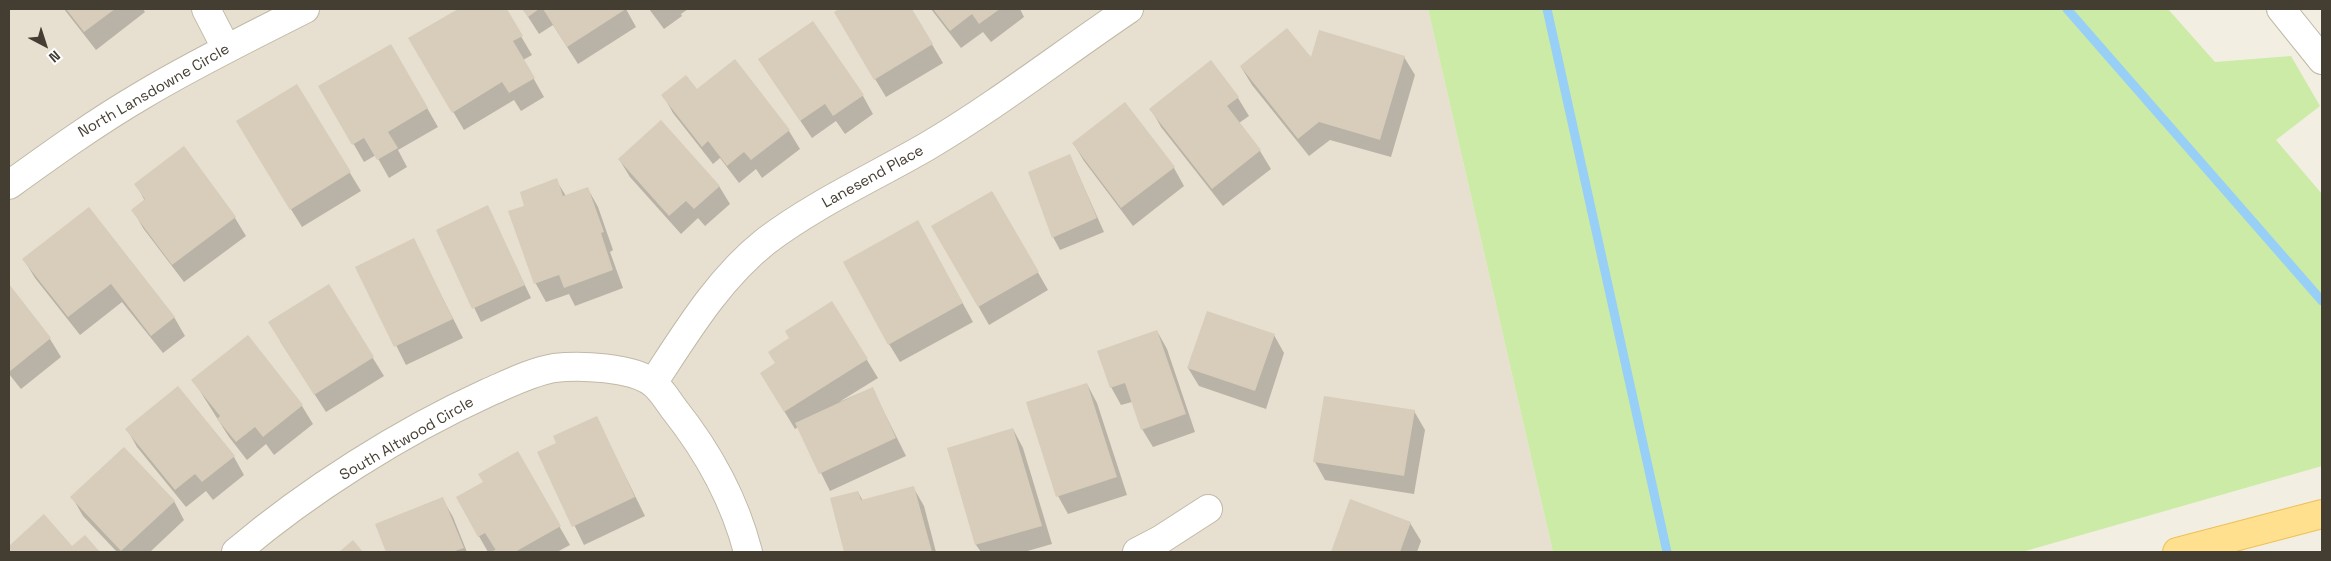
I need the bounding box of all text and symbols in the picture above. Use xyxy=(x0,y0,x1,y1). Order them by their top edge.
north arrow xyxy=(20,20,70,70)
street label: North Lansdowne Circle xyxy=(75,40,233,142)
text: N xyxy=(45,47,64,66)
street label: Lanesend Place xyxy=(819,142,927,212)
street label: South Altwood Circle xyxy=(337,393,477,485)

